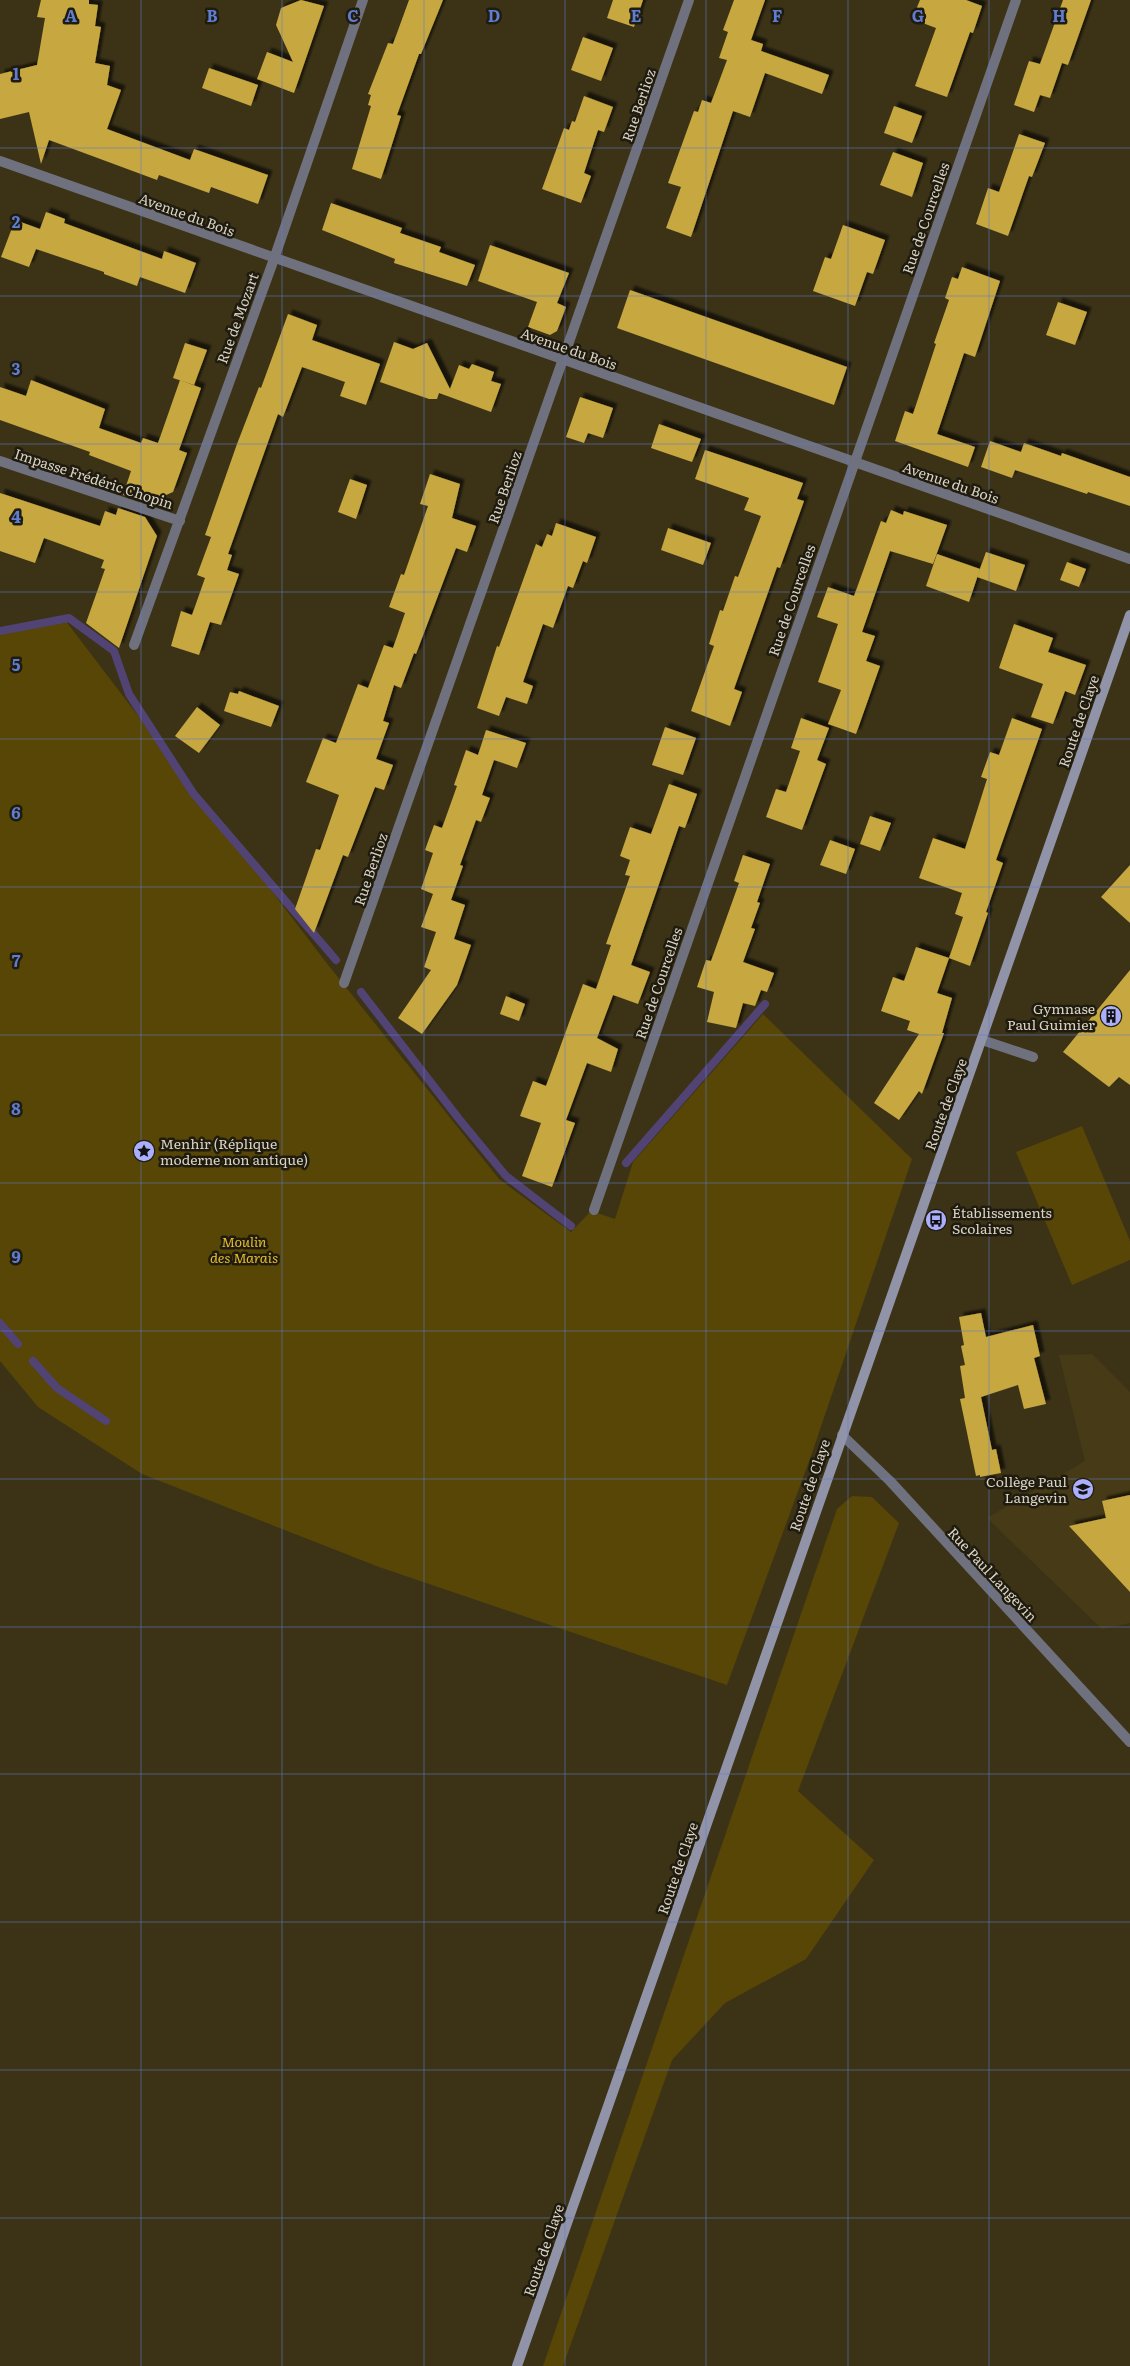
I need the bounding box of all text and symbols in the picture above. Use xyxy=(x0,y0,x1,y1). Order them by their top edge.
text: A xyxy=(65,3,77,27)
text: B xyxy=(206,3,218,27)
text: C xyxy=(347,3,359,27)
text: D xyxy=(488,3,500,27)
text: E xyxy=(631,3,642,27)
text: F xyxy=(772,3,782,27)
text: G xyxy=(912,3,924,27)
text: H xyxy=(1052,3,1066,27)
text: 1 xyxy=(13,61,20,85)
street label: Rue Berlioz xyxy=(616,66,660,144)
street label: Rue de Courcelles xyxy=(897,160,953,276)
street label: Avenue du Bois xyxy=(136,187,238,241)
text: 2 xyxy=(12,209,21,233)
street label: Rue de Mozart xyxy=(211,269,263,366)
street label: Avenue du Bois xyxy=(518,322,620,374)
text: 3 xyxy=(12,356,21,380)
street label: Impasse Frédéric Chopin xyxy=(12,443,176,513)
street label: Rue Berlioz xyxy=(482,448,526,526)
street label: Avenue du Bois xyxy=(900,456,1002,508)
text: 4 xyxy=(11,504,21,528)
street label: Rue de Courcelles xyxy=(763,542,819,658)
text: 5 xyxy=(12,652,21,676)
street label: Route de Claye xyxy=(1053,672,1103,770)
text: 6 xyxy=(11,800,21,824)
street label: Rue Berlioz xyxy=(348,830,392,908)
street label: Rue de Courcelles xyxy=(630,925,686,1041)
text: 7 xyxy=(12,948,21,972)
place label: Gymnase Paul Guimier xyxy=(1007,998,1095,1034)
building icon: Gymnase Paul Guimier xyxy=(1099,1004,1123,1028)
street label: Route de Claye xyxy=(919,1055,971,1153)
text: 8 xyxy=(11,1096,21,1120)
place label: Menhir (Réplique moderne non antique) xyxy=(160,1133,308,1169)
place icon: Menhir (Réplique moderne non antique) xyxy=(132,1139,156,1163)
place label: Établissements Scolaires xyxy=(952,1202,1052,1238)
bus stop icon: Établissements Scolaires xyxy=(924,1208,948,1232)
park label: Moulin des Marais xyxy=(210,1231,278,1267)
text: 9 xyxy=(11,1244,21,1268)
street label: Route de Claye xyxy=(784,1436,834,1534)
place label: Collège Paul Langevin xyxy=(986,1471,1067,1507)
school or university icon: Collège Paul Langevin xyxy=(1071,1477,1095,1501)
street label: Rue Paul Langevin xyxy=(944,1522,1042,1626)
street label: Route de Claye xyxy=(652,1819,702,1917)
street label: Route de Claye xyxy=(518,2201,568,2299)

